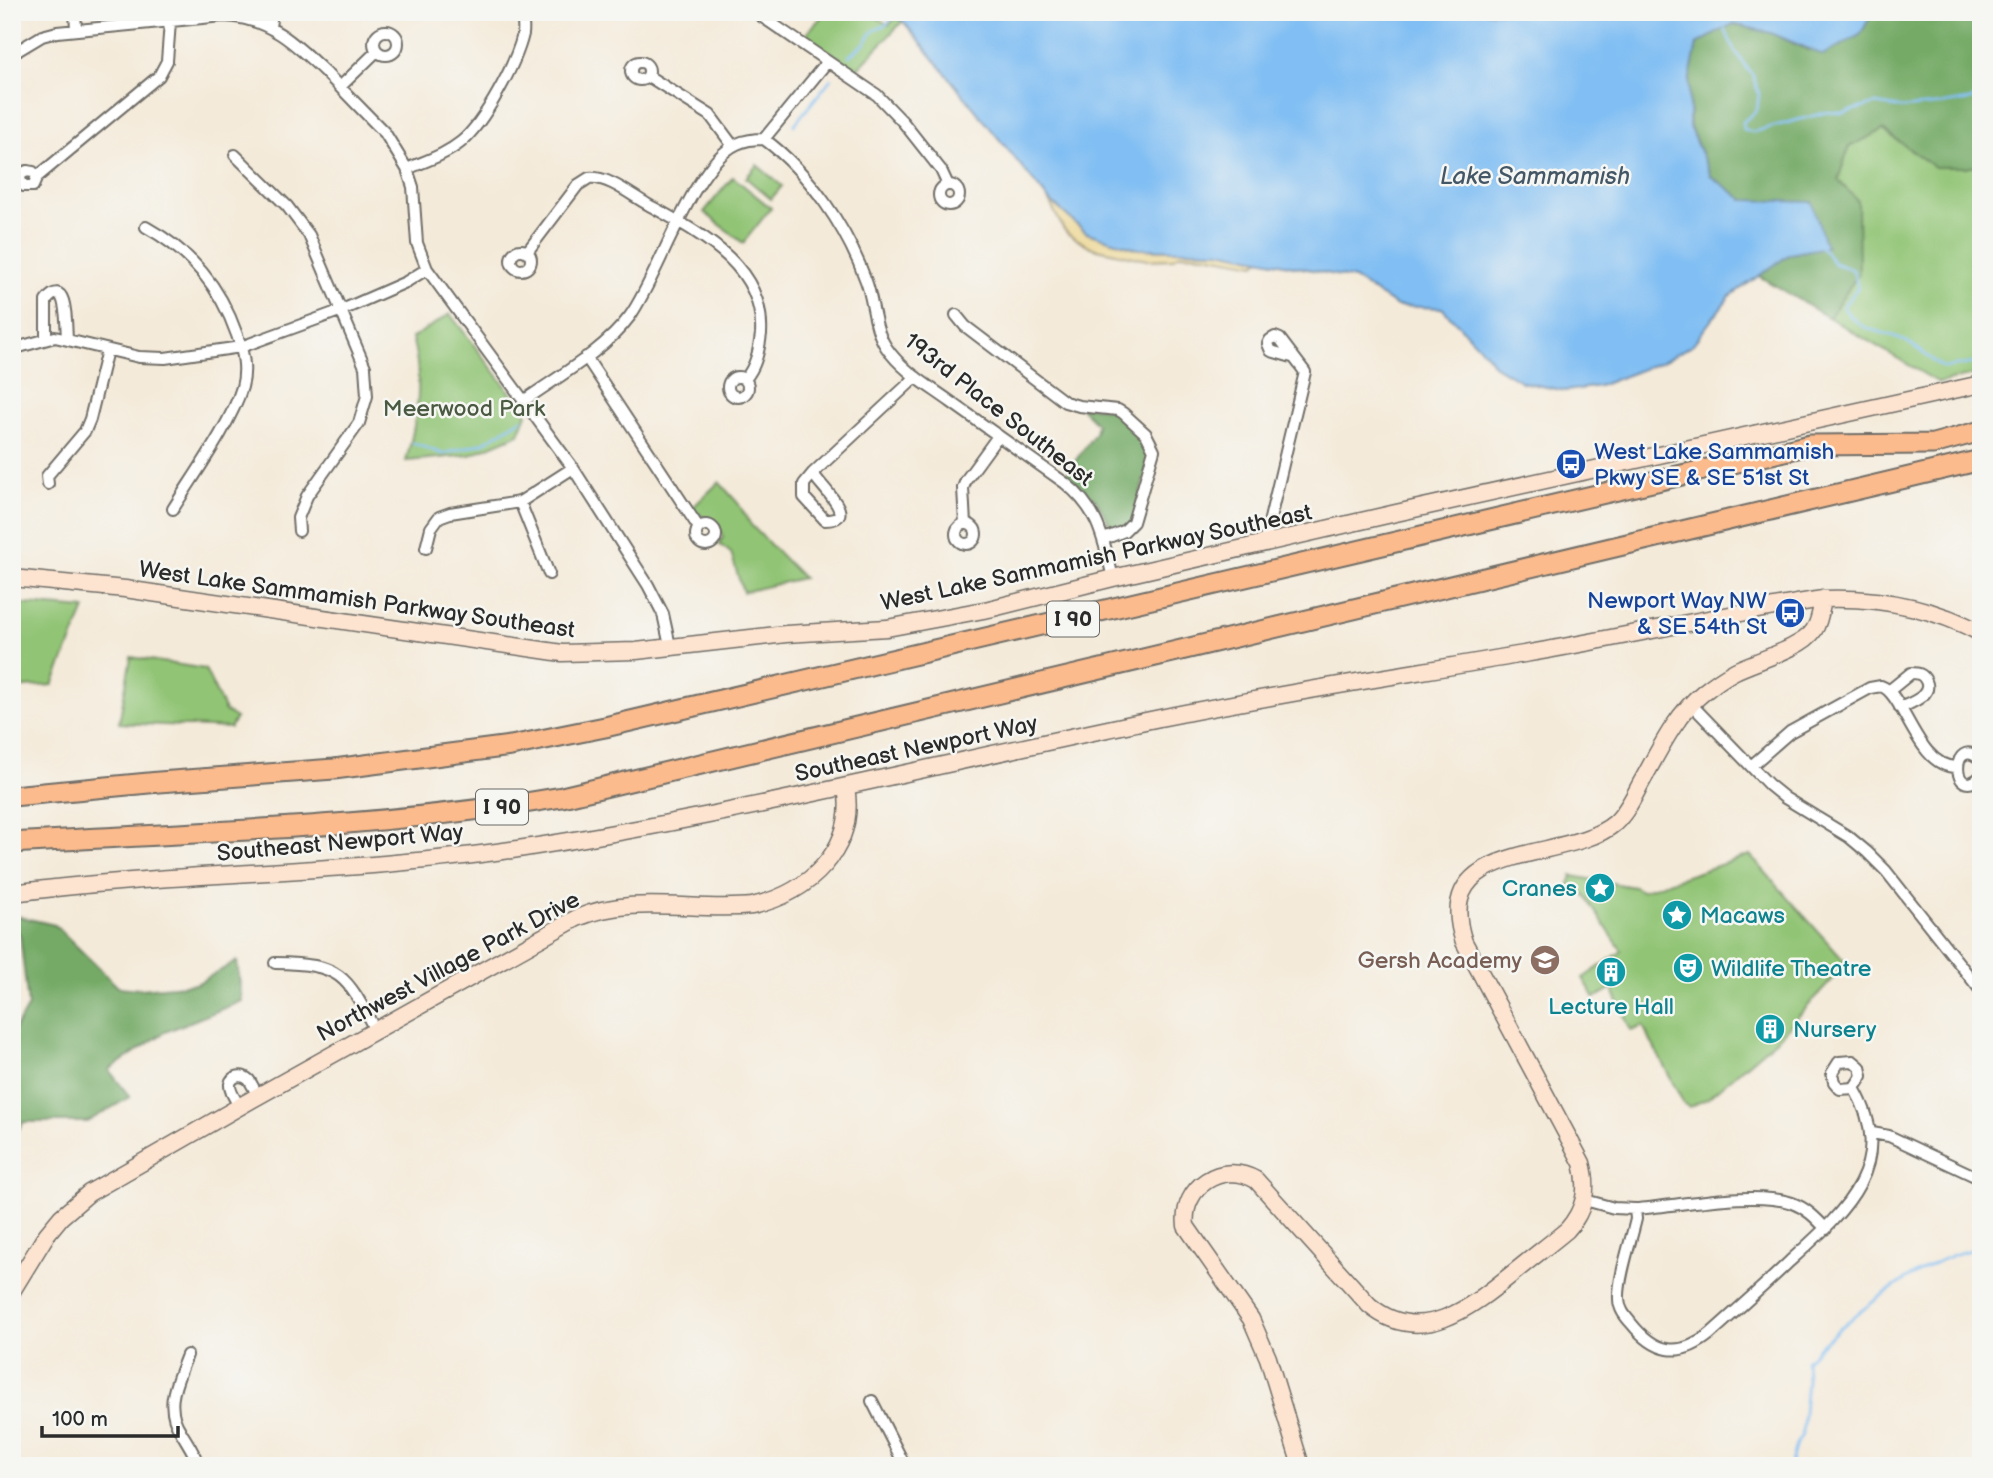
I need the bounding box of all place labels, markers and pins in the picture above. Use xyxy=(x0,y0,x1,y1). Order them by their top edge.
place label: West Lake Sammamish Pkwy SE & SE 51st St xyxy=(1594,438,1834,492)
bus stop icon: West Lake Sammamish Pkwy SE & SE 51st St xyxy=(1554,447,1588,481)
place label: Newport Way NW & SE 54th St xyxy=(1587,587,1767,641)
bus stop icon: Newport Way NW & SE 54th St xyxy=(1773,596,1807,630)
place icon: Cranes xyxy=(1583,871,1617,905)
place label: Cranes xyxy=(1502,875,1577,903)
place icon: Macaws xyxy=(1660,898,1694,932)
place label: Macaws xyxy=(1700,902,1785,930)
school or university icon: Gersh Academy xyxy=(1528,943,1562,977)
place label: Gersh Academy xyxy=(1357,947,1523,975)
theatre icon: Wildlife Theatre xyxy=(1671,951,1705,985)
building icon: Lecture Hall xyxy=(1594,955,1628,989)
place label: Wildlife Theatre xyxy=(1711,955,1871,983)
place label: Lecture Hall xyxy=(1548,993,1674,1021)
building icon: Nursery xyxy=(1753,1012,1787,1046)
place label: Nursery xyxy=(1793,1016,1877,1044)

